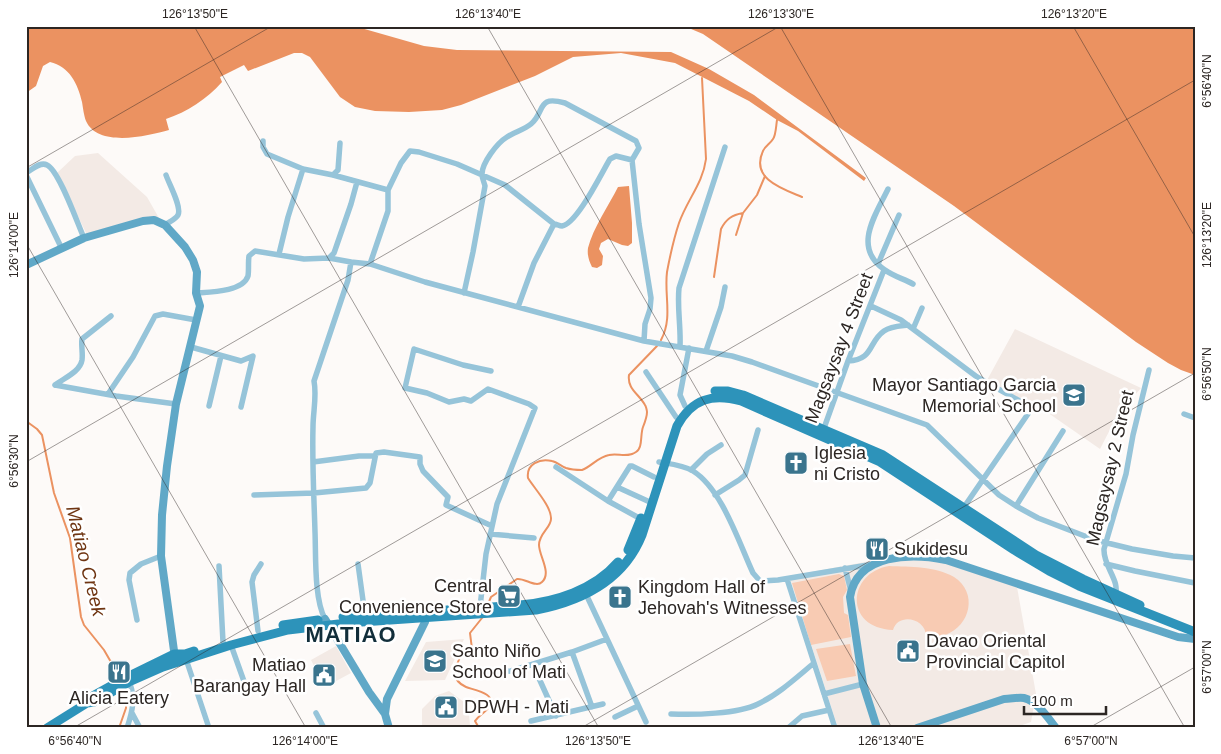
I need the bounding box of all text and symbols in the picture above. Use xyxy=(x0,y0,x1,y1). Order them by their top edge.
text: 126°13'50"E xyxy=(162,7,228,21)
text: 126°13'40"E xyxy=(455,7,521,21)
text: 126°13'30"E xyxy=(748,7,814,21)
text: 126°13'20"E xyxy=(1041,7,1107,21)
text: 6°56'40"N xyxy=(1200,54,1214,108)
text: 126°13'20"E xyxy=(1200,202,1214,268)
text: 126°14'00"E xyxy=(7,212,21,278)
street label: Magsaysay 4 Street xyxy=(801,270,877,426)
text: 6°56'50"N xyxy=(1200,347,1214,401)
place label: Mayor Santiago Garcia Memorial School xyxy=(872,375,1057,416)
school or university icon: Mayor Santiago Garcia Memorial School xyxy=(1061,382,1087,408)
street label: Magsaysay 2 Street xyxy=(1082,388,1138,548)
text: 6°56'30"N xyxy=(7,434,21,488)
place label: Iglesia ni Cristo xyxy=(814,443,880,484)
church icon: Iglesia ni Cristo xyxy=(783,450,809,476)
water label: Matiao Creek xyxy=(62,504,110,620)
restaurant icon: Sukidesu xyxy=(864,536,890,562)
place label: Sukidesu xyxy=(894,539,968,559)
place label: Central Convenience Store xyxy=(339,576,492,617)
place label: Kingdom Hall of Jehovah's Witnesses xyxy=(638,577,807,618)
supermarket icon: Central Convenience Store xyxy=(496,583,522,609)
church icon: Kingdom Hall of Jehovah's Witnesses xyxy=(607,584,633,610)
district label: MATIAO xyxy=(305,622,397,647)
place label: Davao Oriental Provincial Capitol xyxy=(926,631,1065,672)
public building icon: Davao Oriental Provincial Capitol xyxy=(895,638,921,664)
text: 6°57'00"N xyxy=(1200,640,1214,694)
place label: Santo Niño School of Mati xyxy=(452,641,566,682)
school or university icon: Santo Niño School of Mati xyxy=(422,648,448,674)
place label: Matiao Barangay Hall xyxy=(193,655,306,696)
restaurant icon: Alicia Eatery xyxy=(106,659,132,685)
public building icon: Matiao Barangay Hall xyxy=(311,662,337,688)
scale bar xyxy=(1024,684,1106,716)
place label: Alicia Eatery xyxy=(69,688,169,708)
text: 100 m xyxy=(1031,692,1073,709)
public building icon: DPWH - Mati xyxy=(433,694,459,720)
place label: DPWH - Mati xyxy=(464,697,569,717)
text: 6°56'40"N xyxy=(48,734,102,748)
text: 126°14'00"E xyxy=(272,734,338,748)
text: 126°13'50"E xyxy=(565,734,631,748)
text: 126°13'40"E xyxy=(858,734,924,748)
text: 6°57'00"N xyxy=(1064,734,1118,748)

